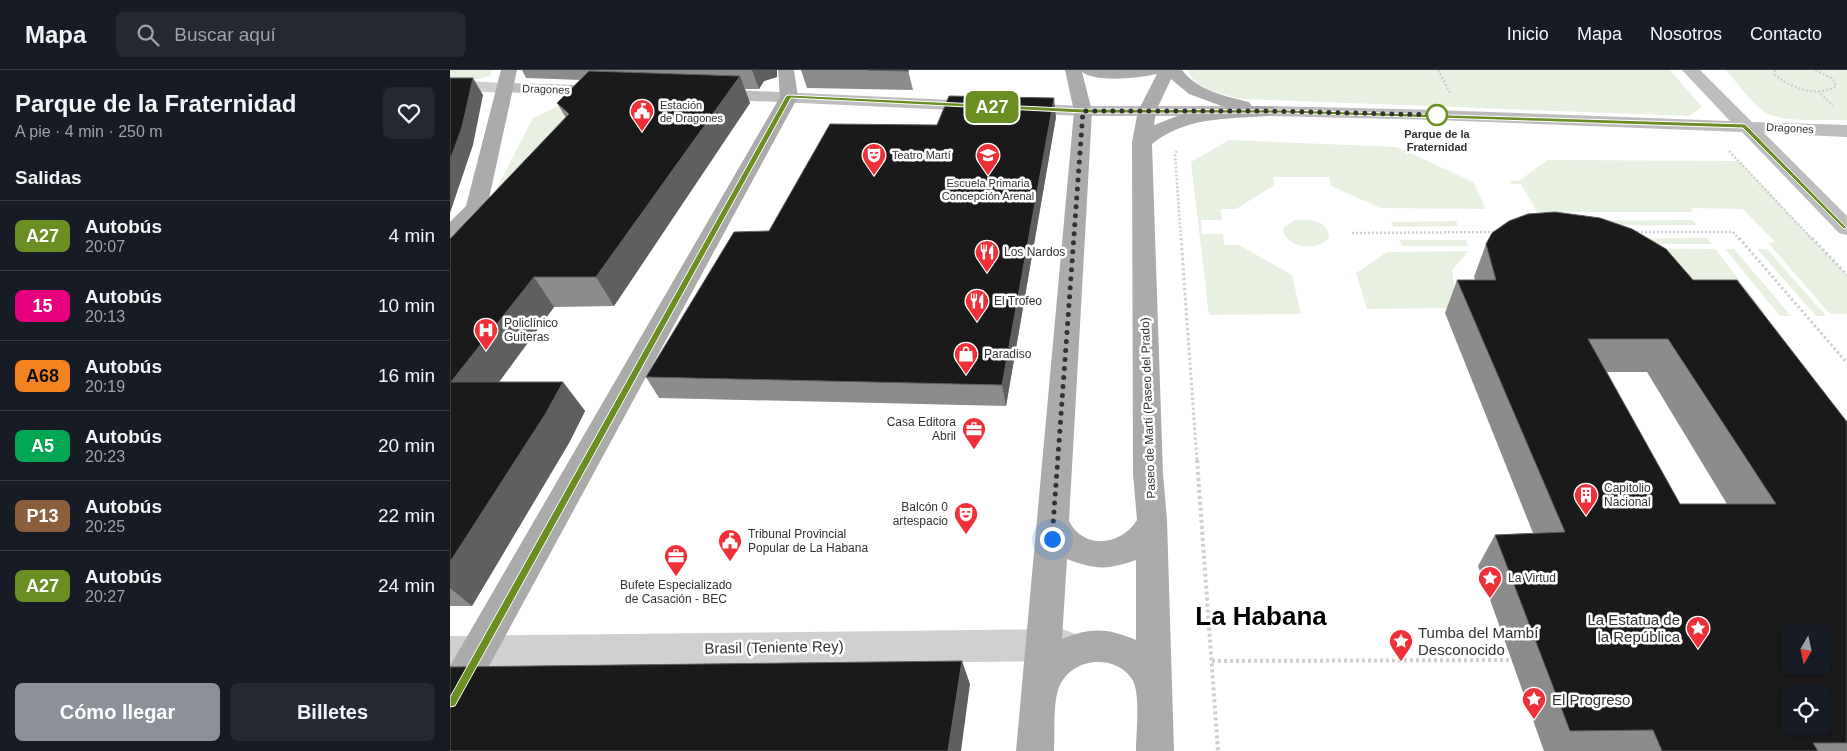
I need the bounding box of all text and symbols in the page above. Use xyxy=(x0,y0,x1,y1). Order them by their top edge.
search box xyxy=(116,12,466,57)
text: Mapa xyxy=(25,21,86,48)
icon: search xyxy=(134,21,162,49)
text: Buscar aquí xyxy=(174,24,276,45)
text: Inicio xyxy=(1507,24,1549,44)
text: Mapa xyxy=(1577,24,1622,44)
text: Nosotros xyxy=(1650,24,1722,44)
text: Contacto xyxy=(1750,24,1822,44)
street label: Dragones xyxy=(522,82,571,96)
button: heart xyxy=(383,87,435,139)
text: Parque de la Fraternidad xyxy=(15,90,296,117)
line badge: A27 xyxy=(963,91,1021,123)
text: A27 xyxy=(975,97,1009,117)
public building icon: Estación de Dragones xyxy=(629,98,655,132)
place label: Estación de Dragones xyxy=(660,99,723,124)
marker: Parque de la Fraternidad xyxy=(1426,104,1448,126)
street label: Dragones xyxy=(1766,121,1815,135)
text: A pie · 4 min · 250 m xyxy=(15,123,163,140)
place label: Parque de la Fraternidad xyxy=(1404,128,1471,153)
theatre icon: Teatro Martí xyxy=(861,142,887,176)
school or university icon: Escuela Primaria Concepción Arenal xyxy=(975,142,1001,176)
place label: Teatro Martí xyxy=(892,149,951,161)
text: Salidas xyxy=(15,167,82,188)
place label: Escuela Primaria Concepción Arenal xyxy=(942,177,1034,202)
text: Autobús xyxy=(85,216,162,237)
text: 4 min xyxy=(389,225,435,246)
text: A27 xyxy=(26,226,59,246)
text: 20:07 xyxy=(85,238,125,255)
restaurant icon: Los Nardos xyxy=(974,239,1000,273)
place label: Los Nardos xyxy=(1004,245,1065,259)
text: Autobús xyxy=(85,286,162,307)
restaurant icon: El Trofeo xyxy=(964,288,990,322)
place label: El Trofeo xyxy=(994,294,1042,308)
text: 10 min xyxy=(378,295,435,316)
text: 15 xyxy=(32,296,53,316)
text: 20:13 xyxy=(85,308,125,325)
place label: Policlínico Guiteras xyxy=(504,316,558,344)
hospital icon: Policlínico Guiteras xyxy=(473,317,499,351)
street label: Paseo de Martí (Paseo del Prado) xyxy=(1138,317,1158,499)
shop icon: Paradiso xyxy=(953,341,979,375)
place label: Paradiso xyxy=(984,347,1032,361)
text: Autobús xyxy=(85,356,162,377)
text: 16 min xyxy=(378,365,435,386)
text: A68 xyxy=(26,366,59,386)
text: 20:19 xyxy=(85,378,125,395)
place label: Casa Editora Abril xyxy=(887,415,956,443)
office icon: Casa Editora Abril xyxy=(961,416,987,450)
text: Autobús xyxy=(85,426,162,447)
text: 20 min xyxy=(378,435,435,456)
text: A5 xyxy=(31,436,54,456)
text: 20:23 xyxy=(85,448,125,465)
place label: Capitolio Nacional xyxy=(1604,481,1651,509)
building icon: Capitolio Nacional xyxy=(1573,482,1599,516)
text: Autobús xyxy=(85,496,162,517)
place label: Balcón 0 artespacio xyxy=(893,500,948,528)
theatre icon: Balcón 0 artespacio xyxy=(953,501,979,535)
text: 22 min xyxy=(378,505,435,526)
text: P13 xyxy=(26,506,59,526)
text: 20:25 xyxy=(85,518,125,535)
place label: Tribunal Provincial Popular de La Habana xyxy=(748,527,868,555)
your location xyxy=(1040,527,1065,552)
public building icon: Tribunal Provincial Popular de La Habana xyxy=(717,528,743,562)
office icon: Bufete Especializado de Casación - BEC xyxy=(663,543,689,577)
place icon: La Virtud xyxy=(1477,565,1503,599)
text: Autobús xyxy=(85,566,162,587)
place label: La Virtud xyxy=(1508,571,1556,585)
text: 24 min xyxy=(378,575,435,596)
text: A27 xyxy=(26,576,59,596)
place label: Bufete Especializado de Casación - BEC xyxy=(620,578,732,606)
text: 20:27 xyxy=(85,588,125,605)
district label: La Habana xyxy=(1195,601,1327,631)
place label: La Estatua de la República xyxy=(1587,611,1681,645)
place icon: La Estatua de la República xyxy=(1685,615,1711,649)
place label: Tumba del Mambí Desconocido xyxy=(1418,624,1539,658)
north arrow xyxy=(1781,625,1831,675)
map controls xyxy=(1781,625,1831,735)
place icon: Tumba del Mambí Desconocido xyxy=(1388,628,1414,662)
street label: Brasil (Teniente Rey) xyxy=(704,637,844,657)
button: Cómo llegar xyxy=(15,683,220,741)
button: Billetes xyxy=(230,683,435,741)
button: locate xyxy=(1781,685,1831,735)
place icon: El Progreso xyxy=(1521,686,1547,720)
place label: El Progreso xyxy=(1552,691,1630,708)

